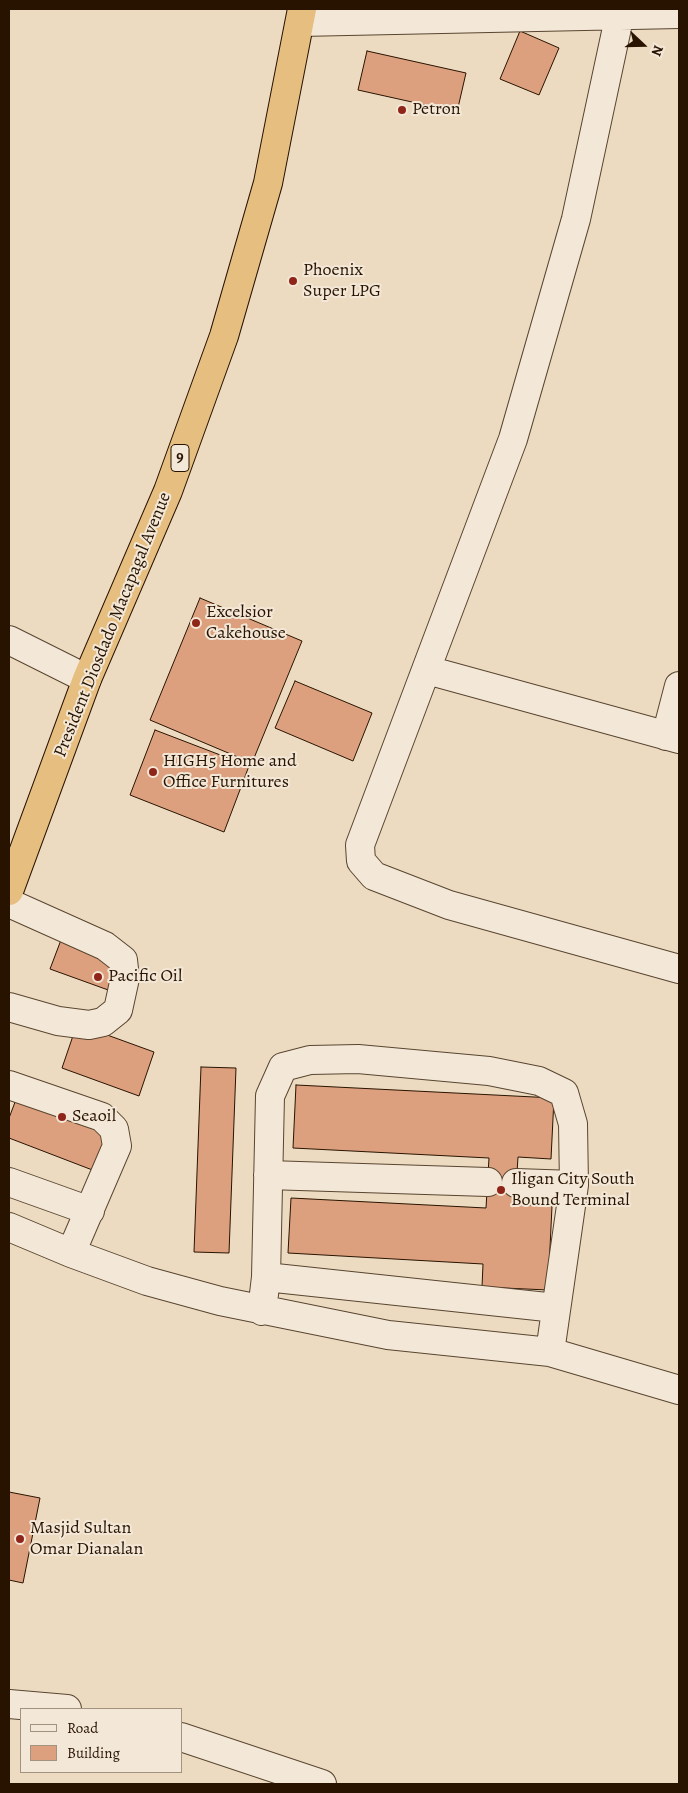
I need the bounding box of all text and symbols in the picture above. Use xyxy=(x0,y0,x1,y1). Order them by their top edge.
north arrow xyxy=(618,20,668,70)
text: N xyxy=(647,42,668,59)
place label: Petron xyxy=(412,99,461,121)
marker: Petron xyxy=(396,104,408,116)
place label: Phoenix Super LPG xyxy=(303,260,381,302)
marker: Phoenix Super LPG xyxy=(287,275,299,287)
road number: 9 xyxy=(171,444,189,472)
street label: President Diosdado Macapagal Avenue xyxy=(50,489,176,761)
place label: Excelsior Cakehouse xyxy=(206,602,286,644)
marker: Excelsior Cakehouse xyxy=(190,617,202,629)
place label: HIGH5 Home and Office Furnitures xyxy=(163,751,297,794)
marker: HIGH5 Home and Office Furnitures xyxy=(147,766,159,778)
place label: Pacific Oil xyxy=(108,966,182,988)
marker: Pacific Oil xyxy=(92,971,104,983)
place label: Seaoil xyxy=(72,1106,116,1128)
marker: Seaoil xyxy=(56,1111,68,1123)
place label: Iligan City South Bound Terminal xyxy=(511,1169,635,1212)
marker: Iligan City South Bound Terminal xyxy=(495,1184,507,1196)
place label: Masjid Sultan Omar Dianalan xyxy=(30,1518,143,1560)
marker: Masjid Sultan Omar Dianalan xyxy=(14,1533,26,1545)
legend xyxy=(20,1708,182,1773)
text: Road xyxy=(67,1718,98,1738)
text: Building xyxy=(67,1743,120,1763)

